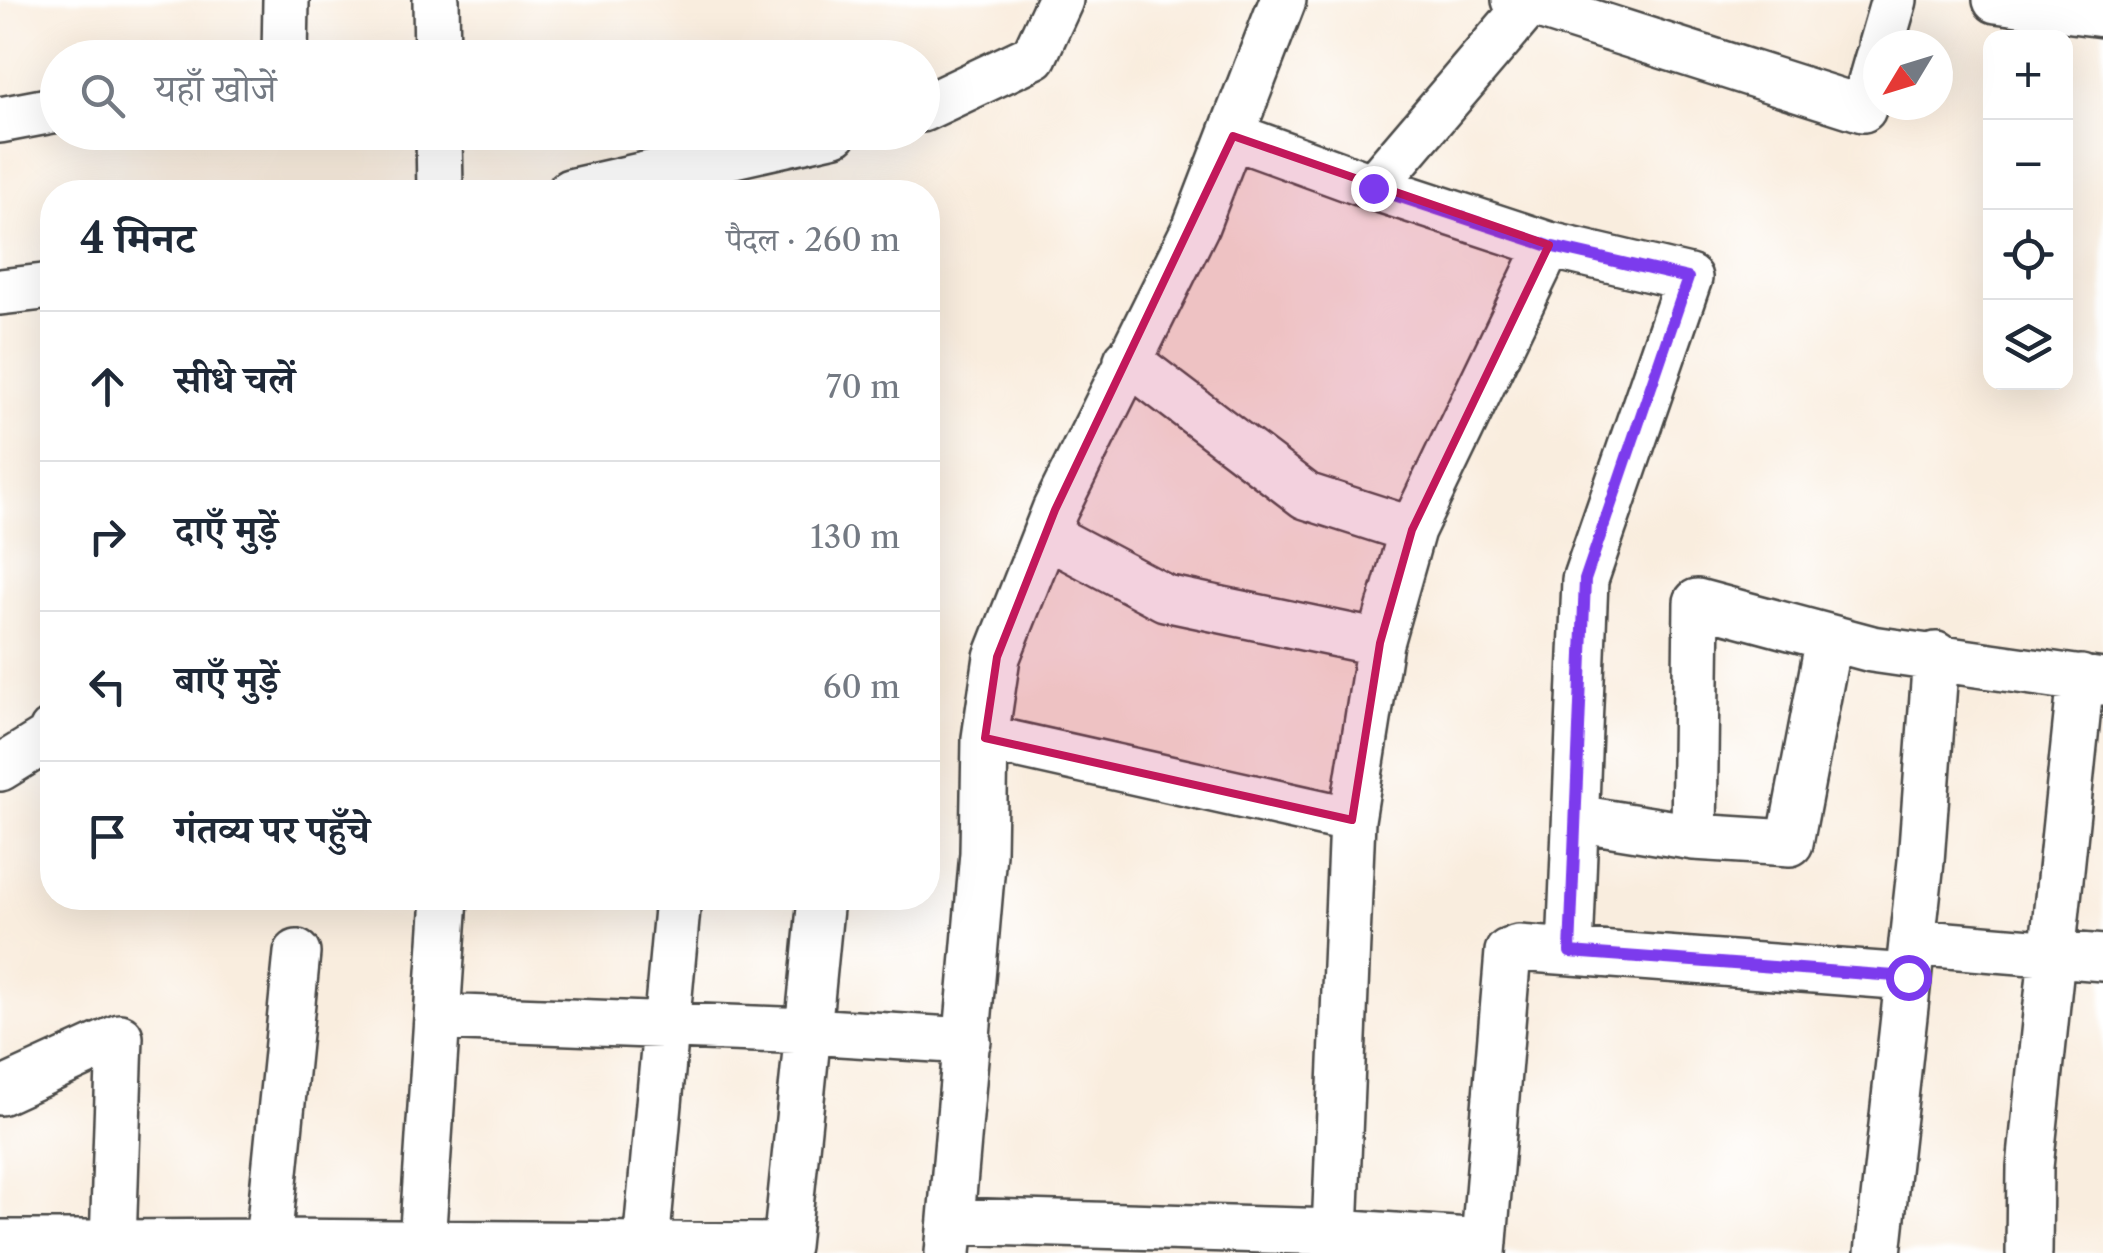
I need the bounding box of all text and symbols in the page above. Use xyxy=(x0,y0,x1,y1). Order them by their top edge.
north arrow xyxy=(1863,30,1953,120)
map controls xyxy=(1983,30,2073,390)
button: + xyxy=(1983,30,2073,120)
search box xyxy=(40,40,940,150)
text: यहाँ खोजें xyxy=(155,65,276,112)
icon: search xyxy=(75,68,130,123)
button: − xyxy=(1983,120,2073,210)
route end xyxy=(1351,166,1397,212)
button: locate xyxy=(1983,210,2073,300)
text: 4 मिनट xyxy=(80,212,195,264)
text: पैदल · 260 m xyxy=(726,220,900,259)
button: layers xyxy=(1983,300,2073,390)
text: सीधे चलें xyxy=(175,356,295,403)
icon: ahead xyxy=(80,359,135,414)
text: 70 m xyxy=(826,367,900,406)
text: दाएँ मुड़ें xyxy=(175,506,278,553)
icon: right xyxy=(80,509,135,564)
text: 130 m xyxy=(810,517,900,556)
text: बाएँ मुड़ें xyxy=(175,656,279,703)
icon: left xyxy=(80,659,135,714)
text: 60 m xyxy=(823,667,900,706)
text: गंतव्य पर पहुँचे xyxy=(175,806,370,853)
icon: arrive xyxy=(80,809,135,864)
route start xyxy=(1886,955,1932,1001)

